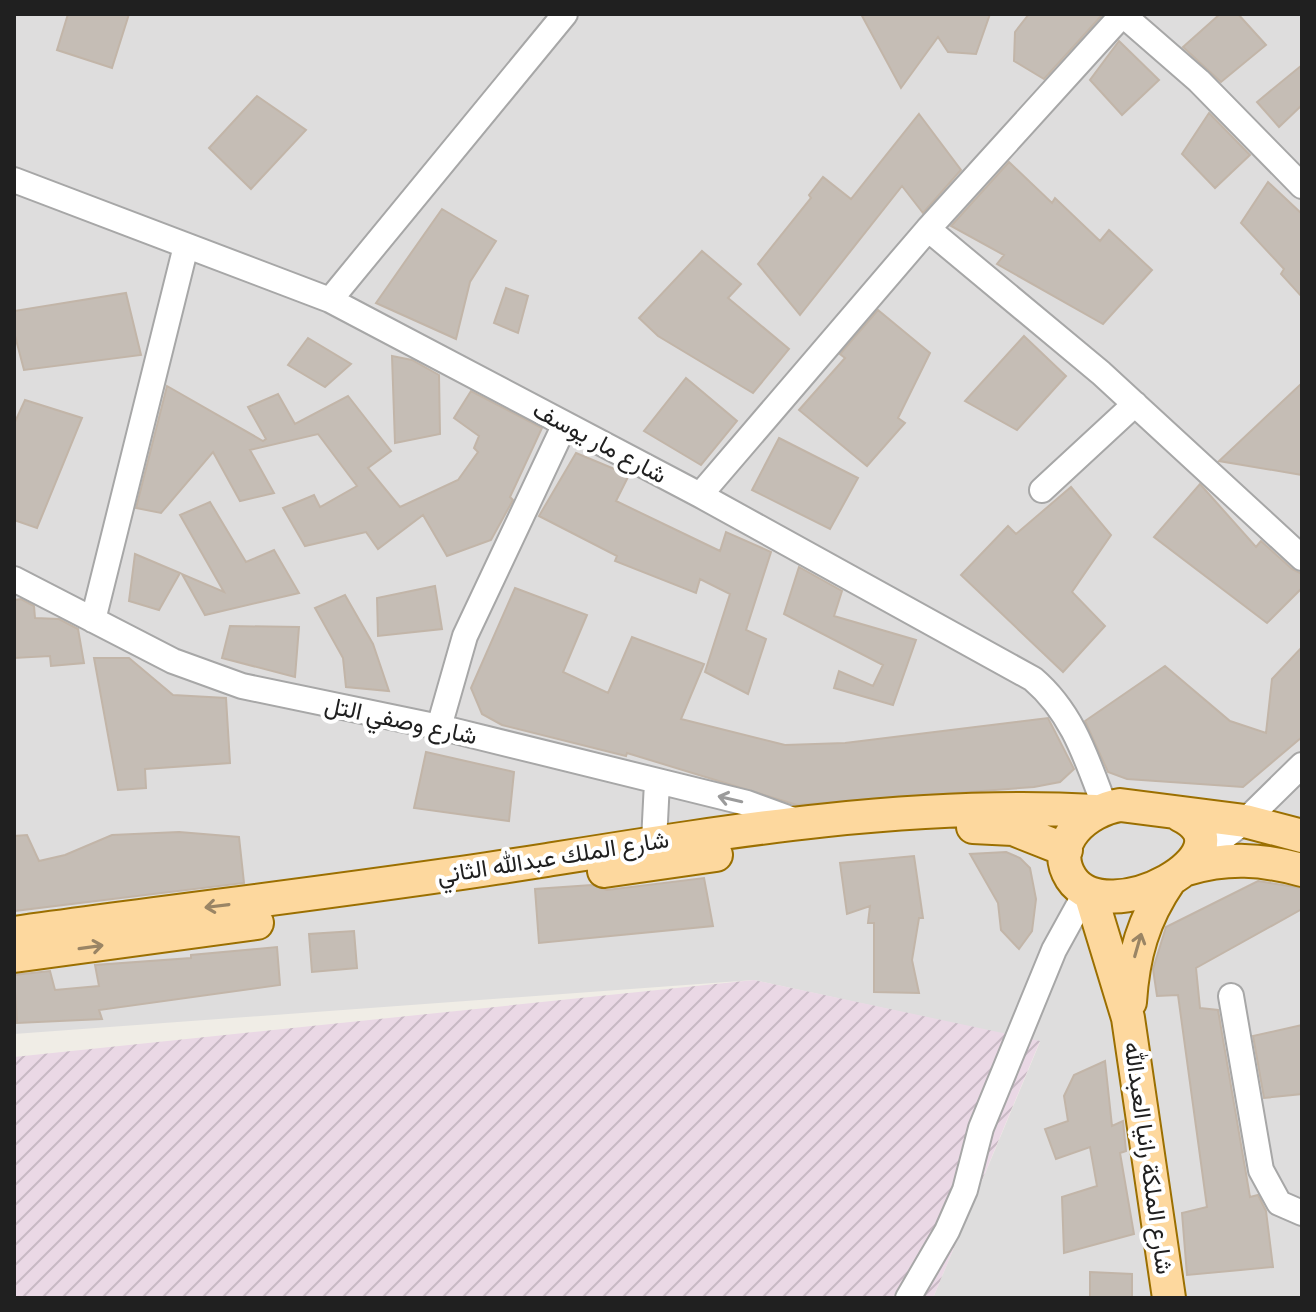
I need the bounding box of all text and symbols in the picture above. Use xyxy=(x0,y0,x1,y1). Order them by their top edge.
street label: شارع مار يوسف xyxy=(527,395,672,491)
street label: شارع وصفي التل xyxy=(321,690,480,755)
one-way arrow xyxy=(718,791,744,806)
street label: شارع الملك عبدالله الثاني xyxy=(435,824,672,895)
one-way arrow xyxy=(204,898,230,913)
one-way arrow xyxy=(1131,933,1146,959)
one-way arrow xyxy=(78,939,104,954)
street label: شارع الملكة رانيا العبدالله xyxy=(1116,1040,1180,1276)

